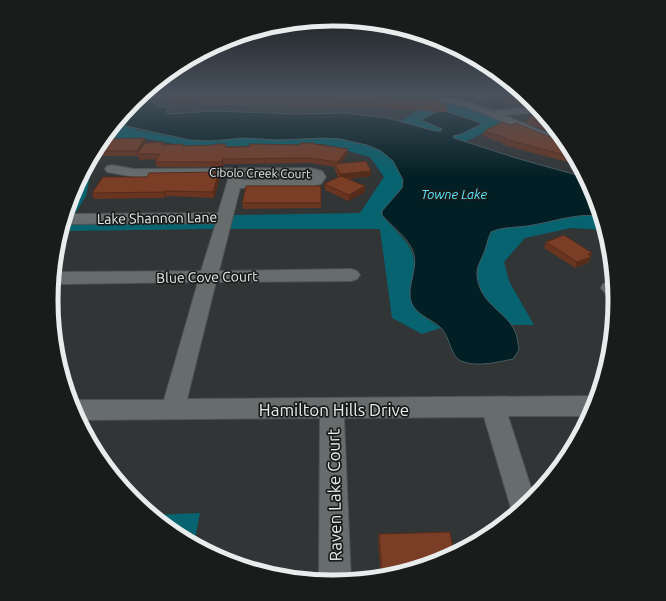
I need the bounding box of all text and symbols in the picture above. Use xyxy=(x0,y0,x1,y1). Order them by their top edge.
street label: Cibolo Creek Court xyxy=(209,166,311,180)
water label: Towne Lake xyxy=(421,187,487,201)
street label: Lake Shannon Lane xyxy=(97,209,217,227)
street label: Blue Cove Court xyxy=(156,268,258,286)
street label: Hamilton Hills Drive xyxy=(259,400,409,419)
street label: Raven Lake Court xyxy=(323,428,345,561)

